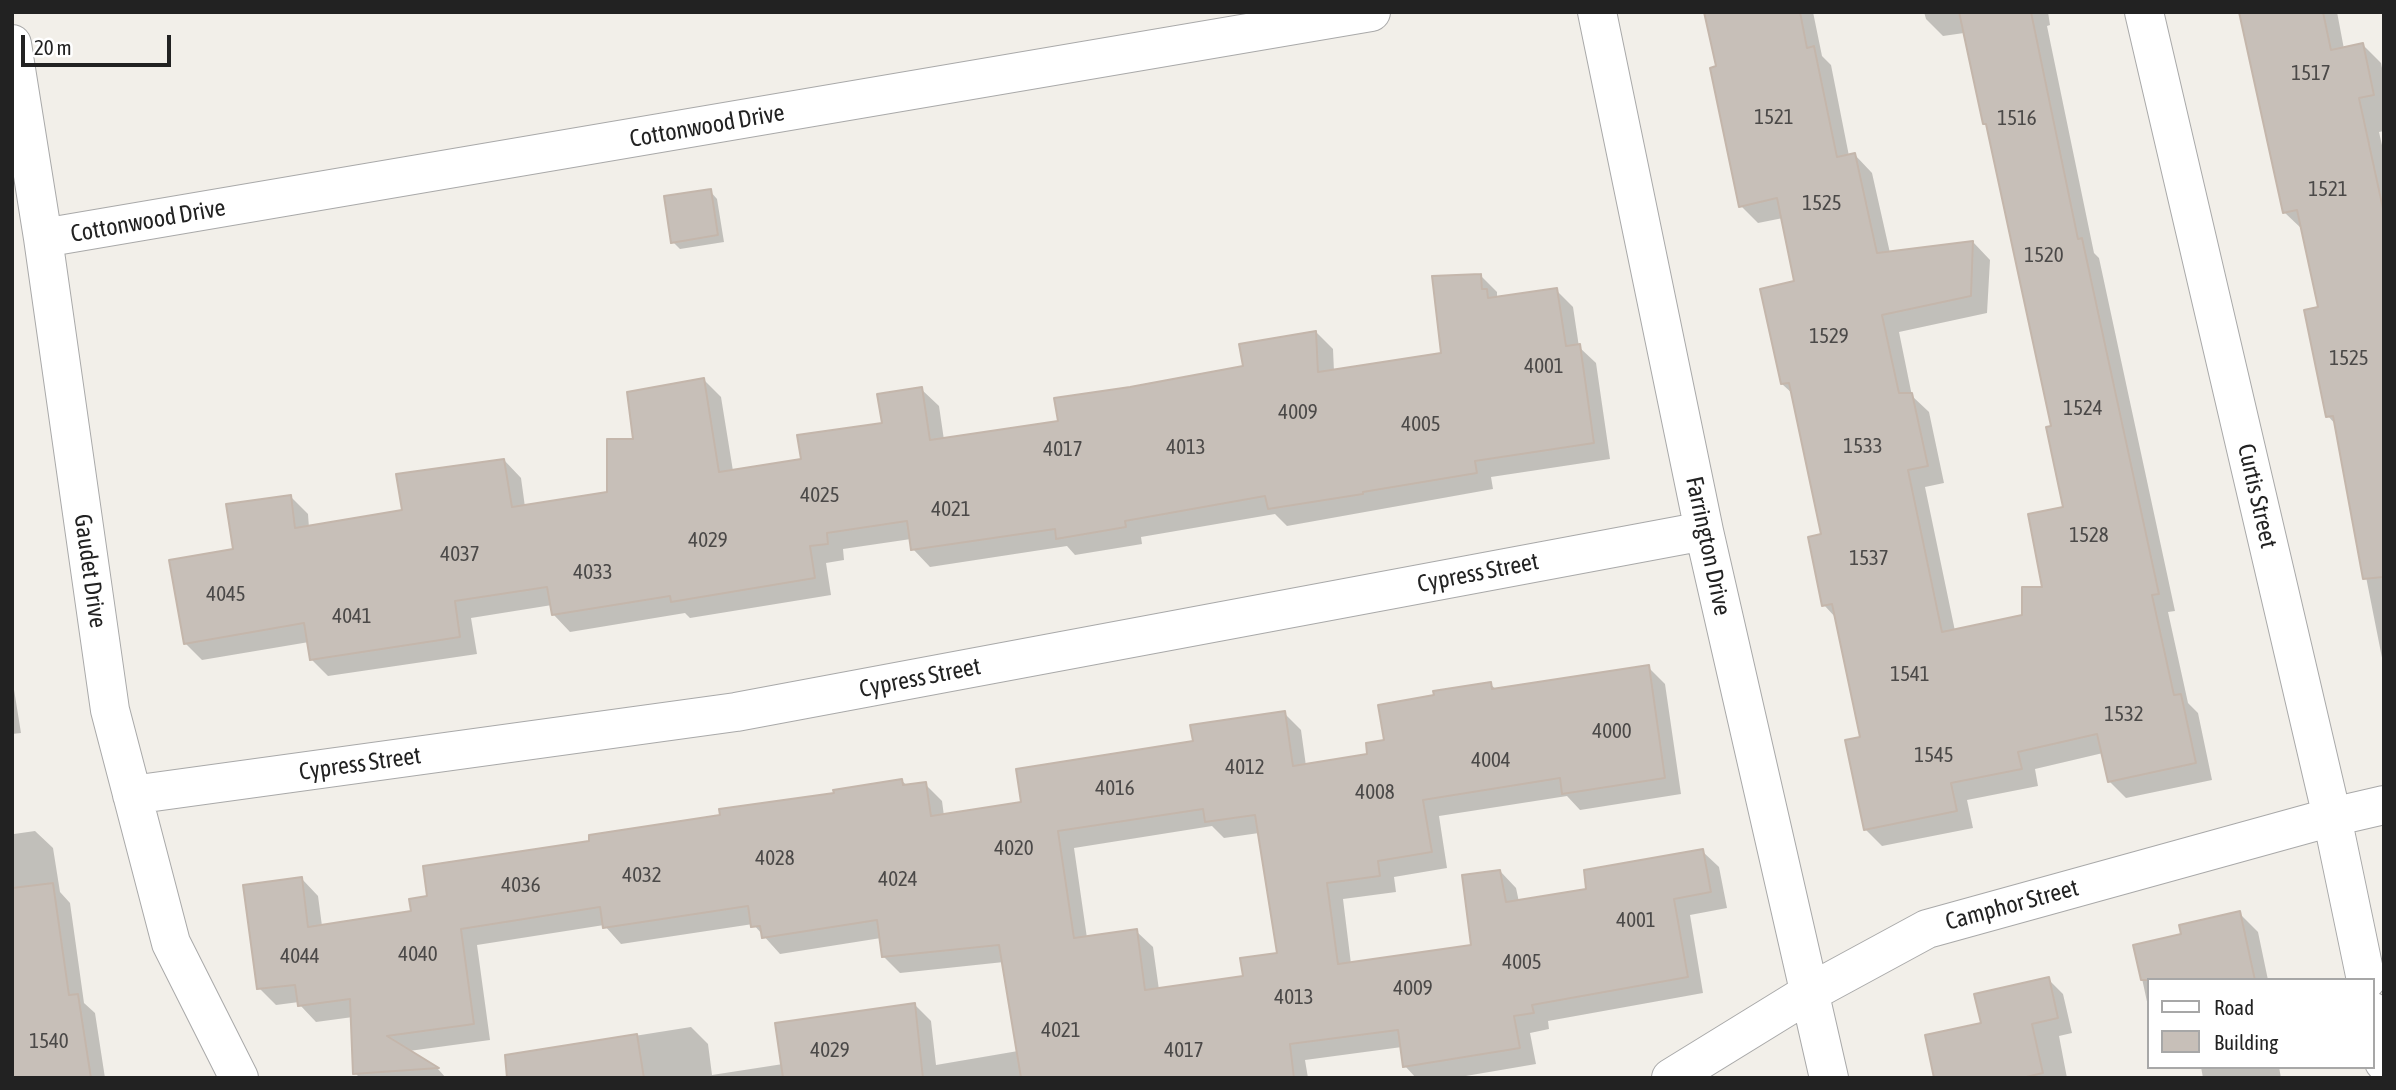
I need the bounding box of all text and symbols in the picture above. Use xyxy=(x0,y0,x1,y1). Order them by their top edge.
scale bar xyxy=(24,21,175,65)
text: 20 m xyxy=(34,35,72,59)
house number: 1517 xyxy=(2291,60,2331,86)
street label: Cottonwood Drive xyxy=(627,98,787,154)
house number: 1521 xyxy=(1754,104,1794,130)
house number: 1516 xyxy=(1997,105,2037,131)
house number: 1521 xyxy=(2308,176,2348,202)
house number: 1525 xyxy=(1802,190,1842,216)
street label: Cottonwood Drive xyxy=(68,193,228,249)
house number: 1520 xyxy=(2024,242,2064,268)
house number: 1529 xyxy=(1809,323,1849,349)
house number: 1525 xyxy=(2329,345,2369,371)
house number: 4001 xyxy=(1524,353,1564,379)
house number: 1524 xyxy=(2063,395,2103,421)
house number: 4009 xyxy=(1278,399,1318,425)
house number: 4005 xyxy=(1401,411,1441,437)
house number: 1533 xyxy=(1843,433,1883,459)
house number: 4013 xyxy=(1166,434,1206,460)
house number: 4017 xyxy=(1043,436,1083,462)
street label: Curtis Street xyxy=(2231,441,2283,551)
street label: Farrington Drive xyxy=(1679,474,1737,618)
house number: 4025 xyxy=(800,482,840,508)
house number: 4021 xyxy=(931,496,971,522)
street label: Gaudet Drive xyxy=(68,512,112,630)
house number: 1528 xyxy=(2069,522,2109,548)
house number: 4029 xyxy=(688,527,728,553)
house number: 4037 xyxy=(440,541,480,567)
house number: 1537 xyxy=(1849,545,1889,571)
street label: Cypress Street xyxy=(1415,547,1541,599)
house number: 4033 xyxy=(573,559,613,585)
house number: 4045 xyxy=(206,581,246,607)
house number: 4041 xyxy=(332,603,372,629)
street label: Cypress Street xyxy=(857,652,983,704)
house number: 1541 xyxy=(1890,661,1930,687)
house number: 1532 xyxy=(2104,701,2144,727)
house number: 4000 xyxy=(1592,718,1632,744)
street label: Cypress Street xyxy=(297,741,423,787)
house number: 1545 xyxy=(1914,742,1954,768)
house number: 4004 xyxy=(1471,747,1511,773)
house number: 4012 xyxy=(1225,754,1265,780)
house number: 4016 xyxy=(1095,775,1135,801)
house number: 4008 xyxy=(1355,779,1395,805)
house number: 4020 xyxy=(994,835,1034,861)
house number: 4028 xyxy=(755,845,795,871)
house number: 4032 xyxy=(622,862,662,888)
house number: 4024 xyxy=(878,866,918,892)
house number: 4036 xyxy=(501,872,541,898)
street label: Camphor Street xyxy=(1942,873,2082,937)
house number: 4001 xyxy=(1616,907,1656,933)
house number: 4040 xyxy=(398,941,438,967)
house number: 4044 xyxy=(280,943,320,969)
house number: 4005 xyxy=(1502,949,1542,975)
house number: 4009 xyxy=(1393,975,1433,1001)
legend xyxy=(2148,978,2375,1069)
house number: 4013 xyxy=(1274,984,1314,1010)
text: Road xyxy=(2214,995,2254,1019)
house number: 4021 xyxy=(1041,1017,1081,1043)
house number: 1540 xyxy=(29,1028,69,1054)
text: Building xyxy=(2214,1030,2278,1054)
house number: 4029 xyxy=(810,1037,850,1063)
house number: 4017 xyxy=(1164,1037,1204,1063)

